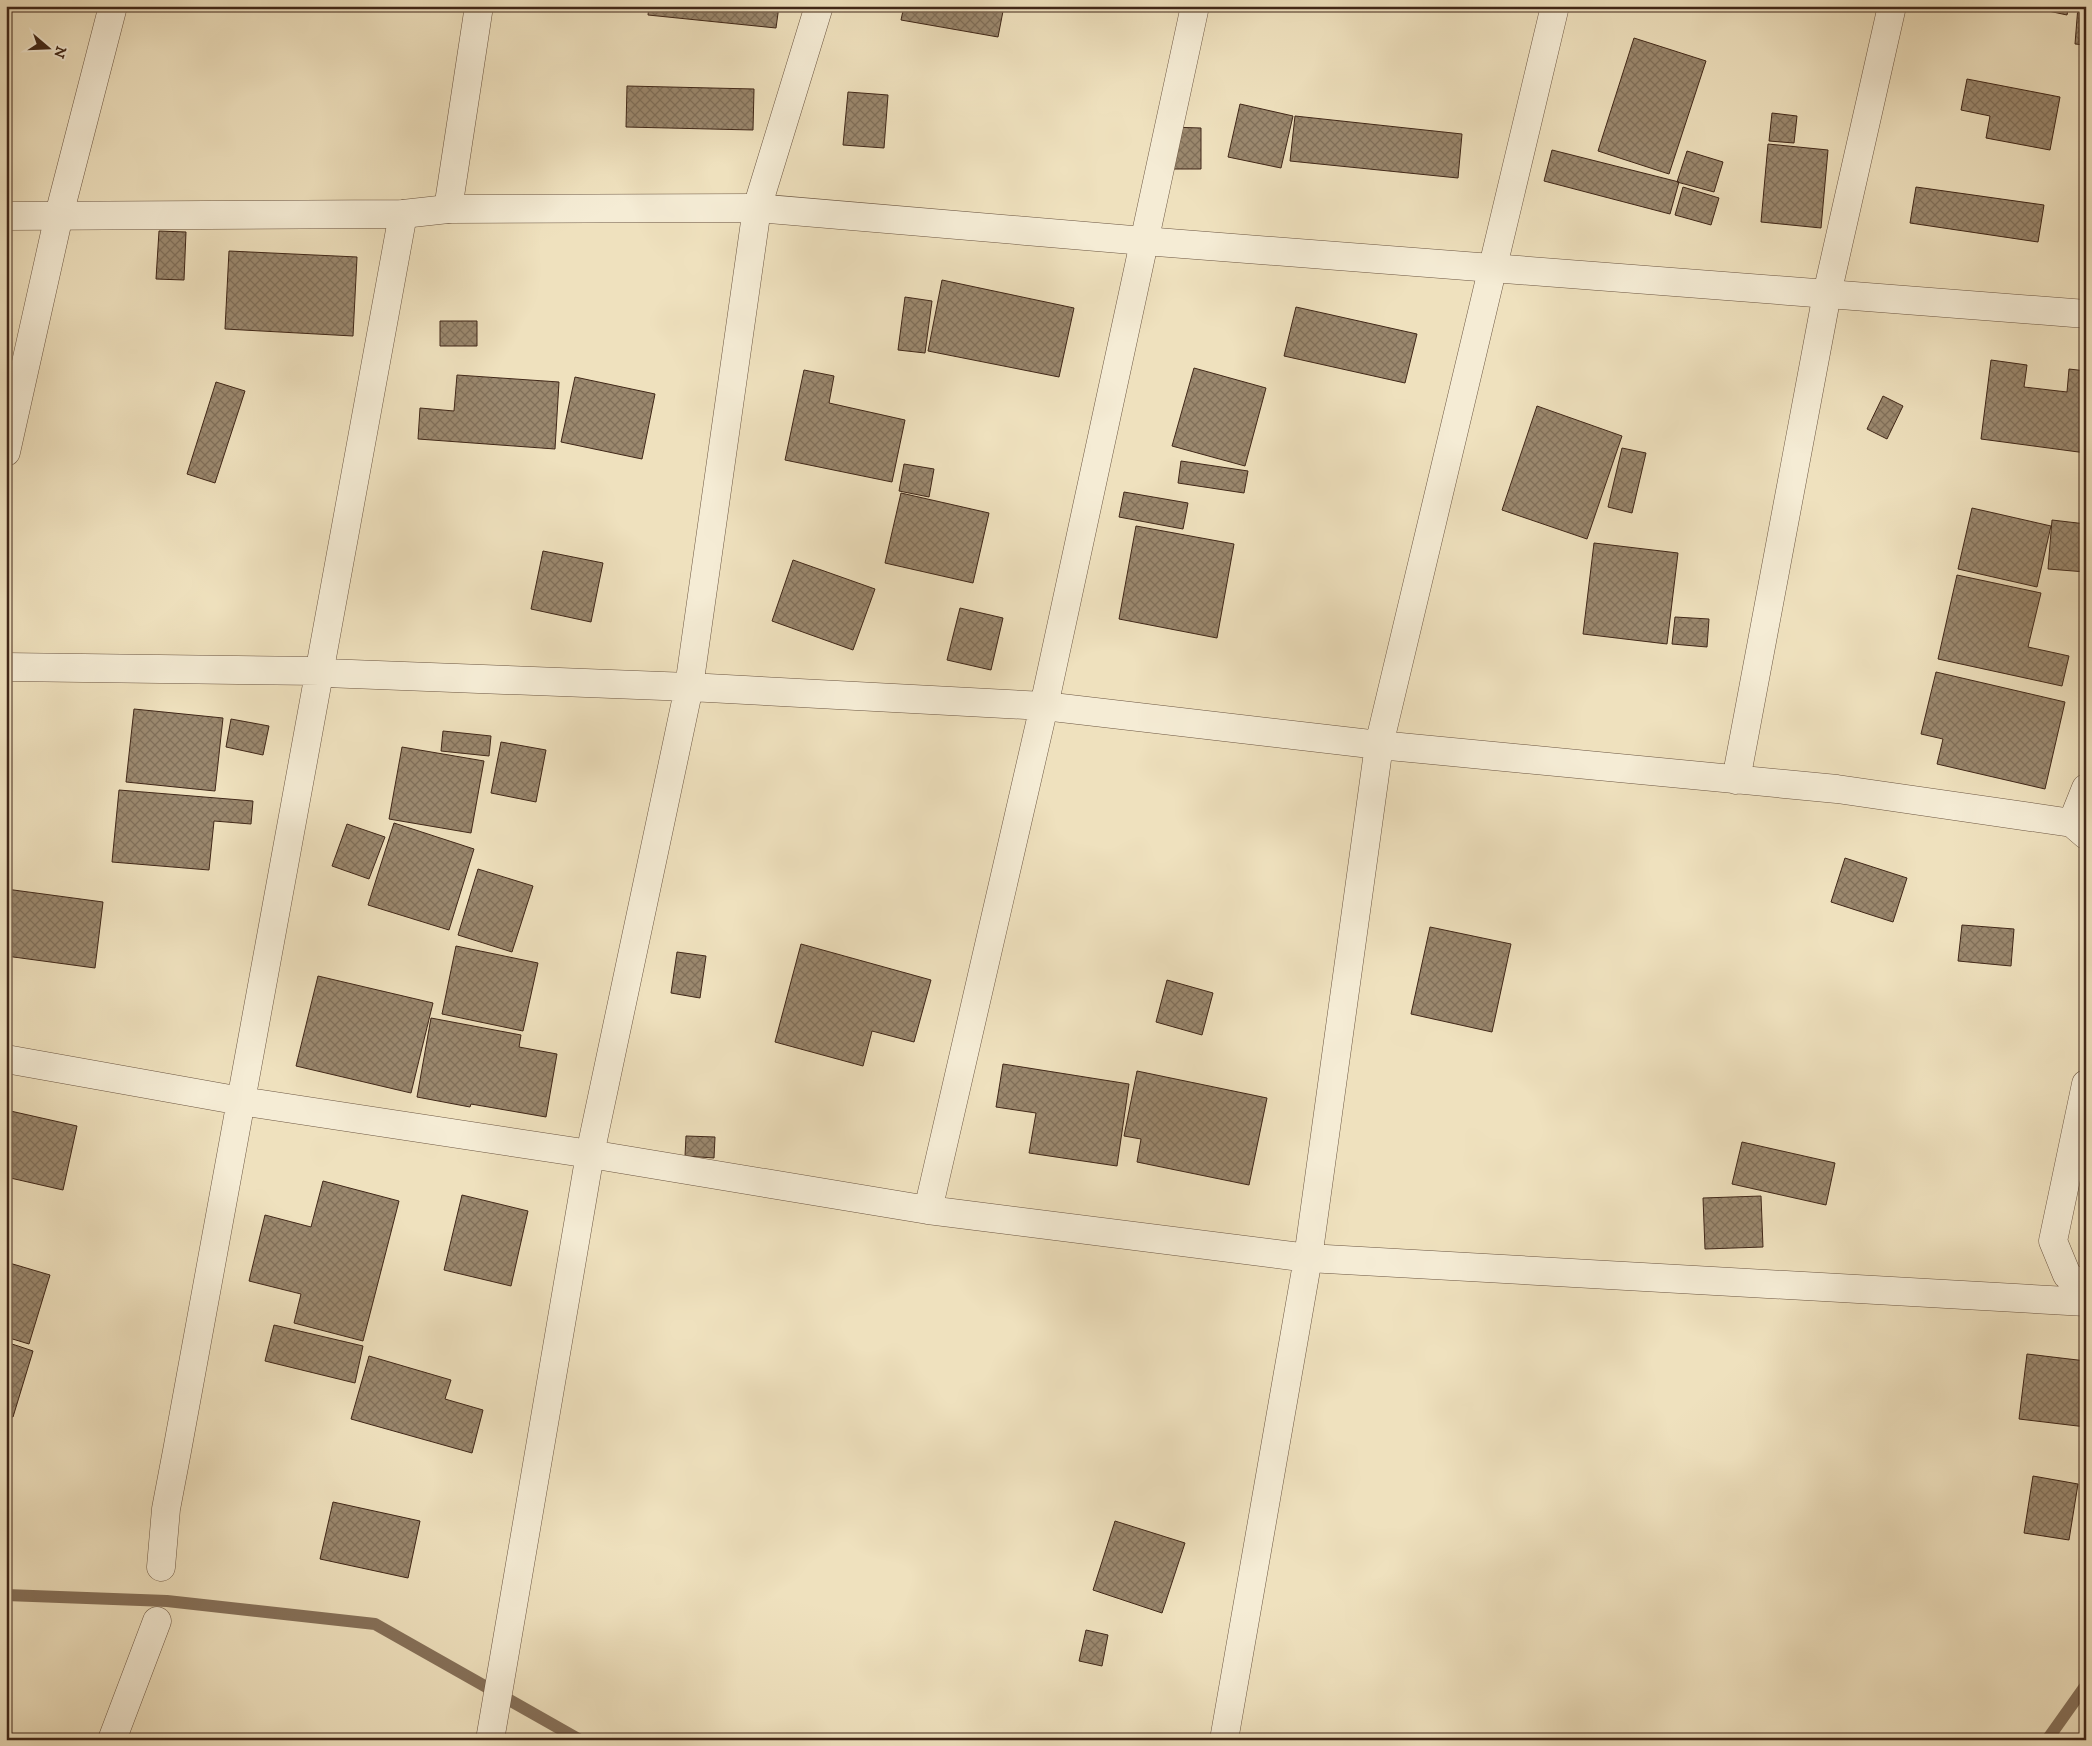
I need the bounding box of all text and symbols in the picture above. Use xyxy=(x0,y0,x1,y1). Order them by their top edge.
north arrow xyxy=(22,22,72,72)
text: N xyxy=(49,44,70,61)

